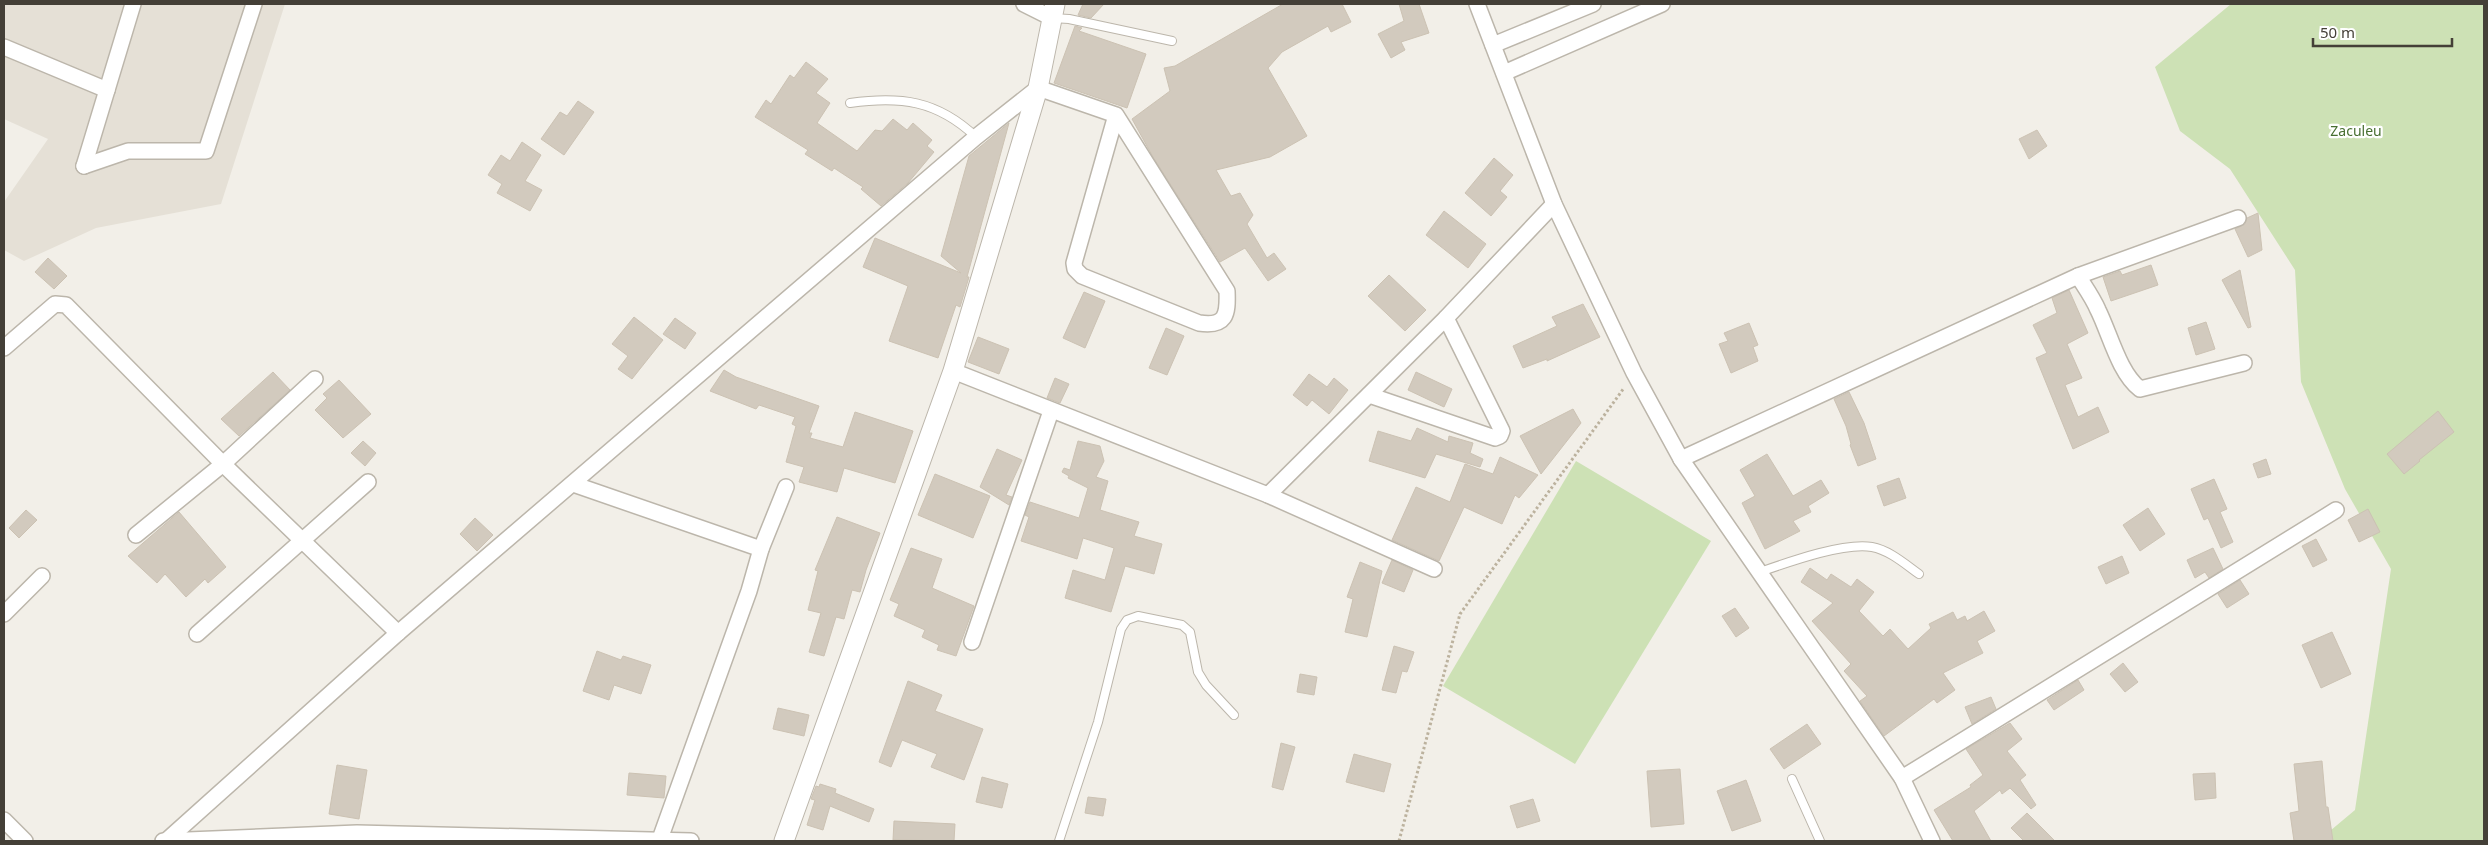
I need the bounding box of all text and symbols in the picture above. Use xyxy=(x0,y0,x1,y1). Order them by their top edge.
scale bar xyxy=(2313,15,2452,47)
text: 50 m xyxy=(2320,22,2355,42)
park label: Zaculeu xyxy=(2330,121,2382,140)

